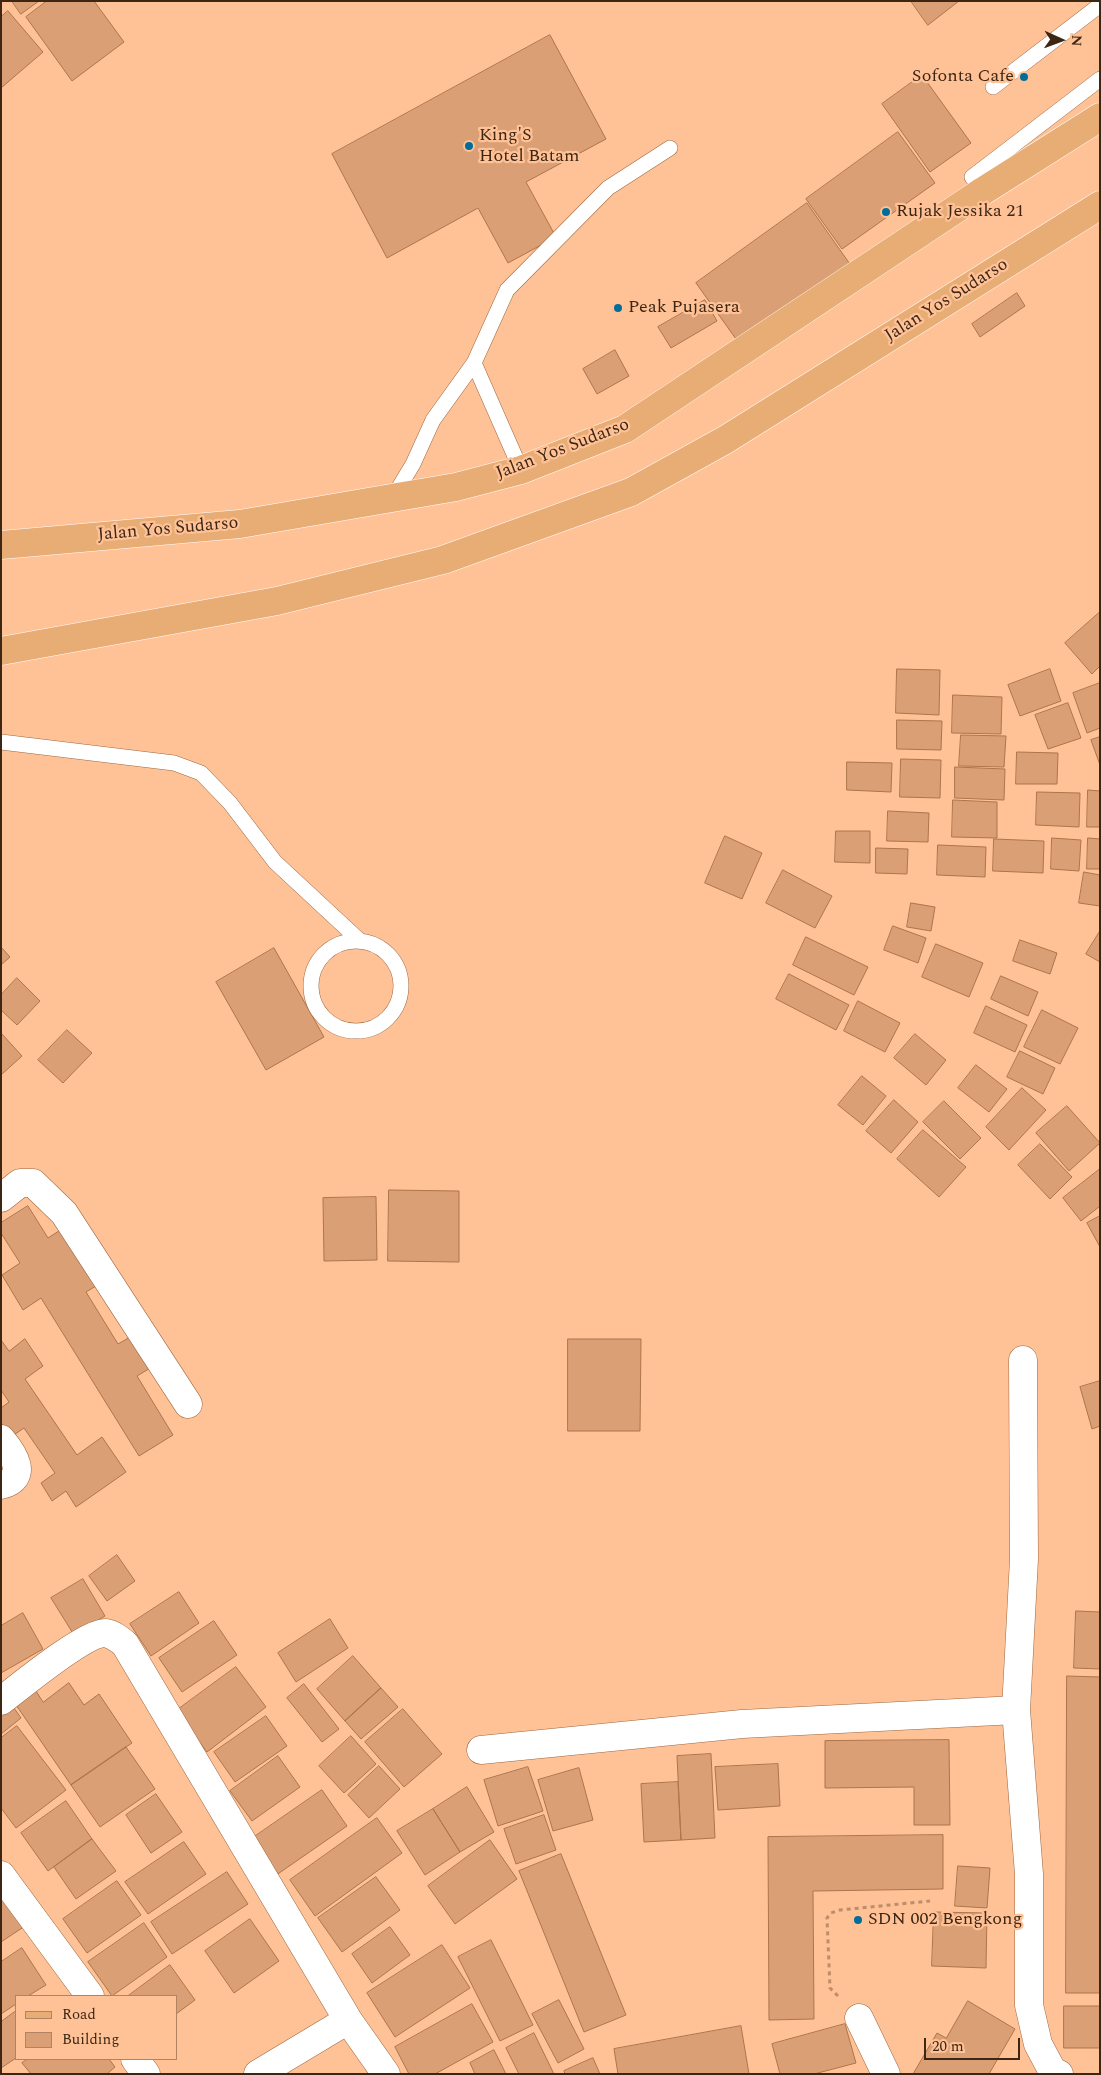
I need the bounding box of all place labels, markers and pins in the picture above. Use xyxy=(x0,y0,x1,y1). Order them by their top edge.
place label: Sofonta Cafe xyxy=(912,66,1014,88)
marker: Sofonta Cafe xyxy=(1018,71,1030,83)
place label: King'S Hotel Batam xyxy=(479,125,579,168)
marker: King'S Hotel Batam xyxy=(463,140,475,152)
place label: Rujak Jessika 21 xyxy=(896,201,1024,223)
marker: Rujak Jessika 21 xyxy=(880,206,892,218)
place label: Peak Pujasera xyxy=(628,297,740,319)
marker: Peak Pujasera xyxy=(612,302,624,314)
place label: SDN 002 Bengkong xyxy=(868,1909,1022,1931)
marker: SDN 002 Bengkong xyxy=(852,1914,864,1926)

